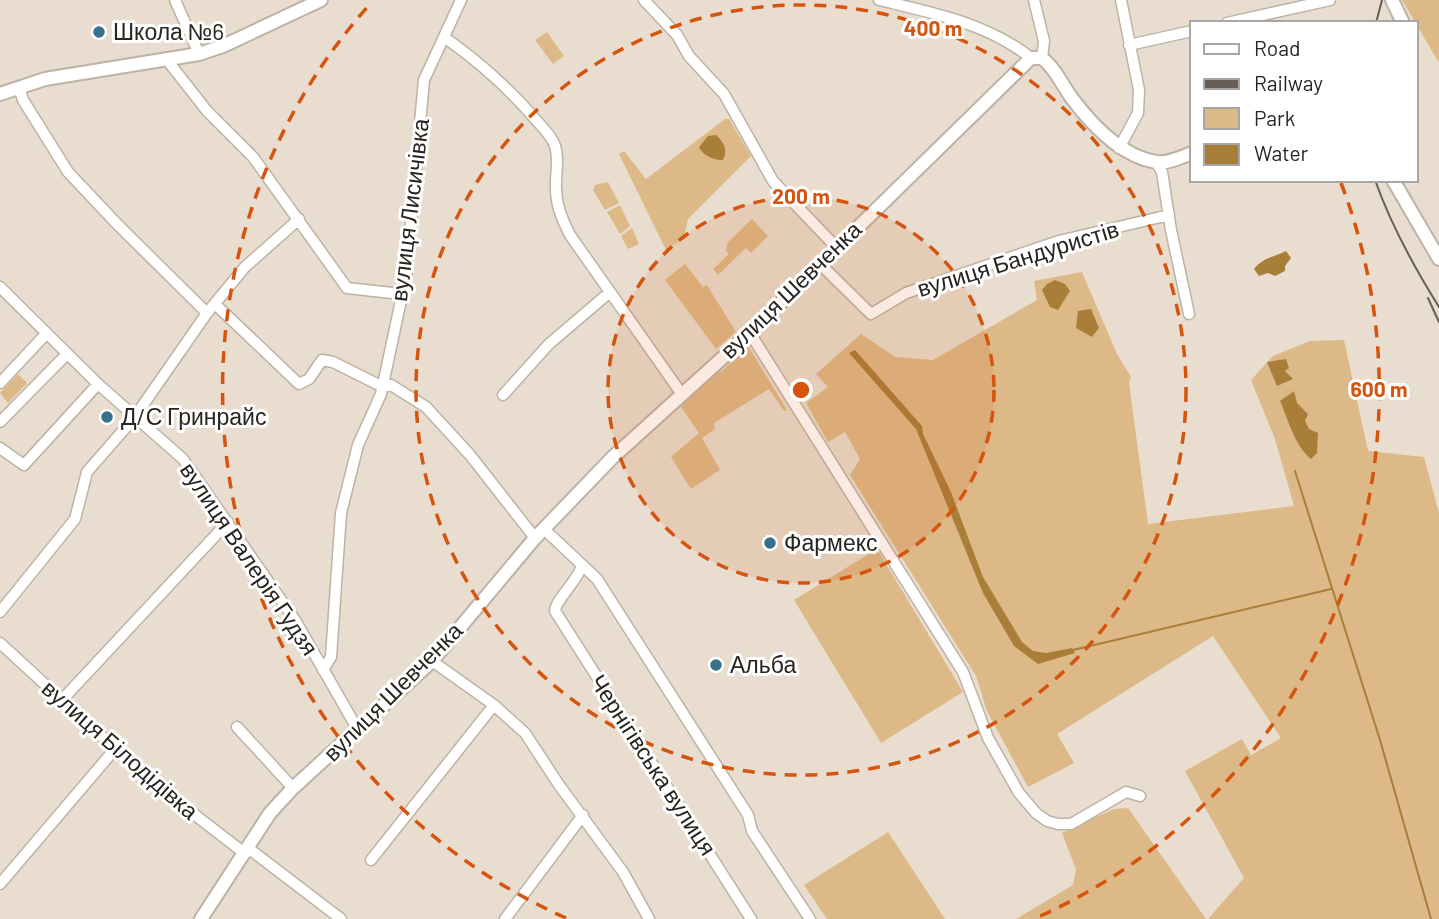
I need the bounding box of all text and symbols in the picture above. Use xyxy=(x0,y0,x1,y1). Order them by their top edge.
text: 400 m xyxy=(904,15,962,40)
place label: Школа №6 xyxy=(113,17,224,45)
legend xyxy=(1190,21,1418,182)
marker: Школа №6 xyxy=(91,24,107,40)
text: Road xyxy=(1254,35,1300,60)
text: Railway xyxy=(1254,70,1323,95)
text: Park xyxy=(1254,105,1295,130)
street label: вулиця Лисичівка xyxy=(384,117,434,303)
text: Water xyxy=(1254,140,1309,165)
text: 200 m xyxy=(772,183,830,208)
street label: вулиця Бандуристів xyxy=(913,214,1122,302)
street label: вулиця Шевченка xyxy=(714,215,867,364)
text: 600 m xyxy=(1351,376,1407,401)
centre of rings xyxy=(789,378,813,402)
place label: Д/С Гринрайс xyxy=(121,402,266,430)
marker: Д/С Гринрайс xyxy=(99,409,115,425)
street label: вулиця Валерія Гудзя xyxy=(175,457,325,660)
place label: Фармекс xyxy=(784,528,878,556)
marker: Фармекс xyxy=(762,535,778,551)
street label: вулиця Шевченка xyxy=(317,616,468,767)
place label: Альба xyxy=(730,650,796,678)
marker: Альба xyxy=(708,657,724,673)
street label: Чернігівська вулиця xyxy=(585,669,723,860)
street label: вулиця Білодідівка xyxy=(37,674,205,825)

